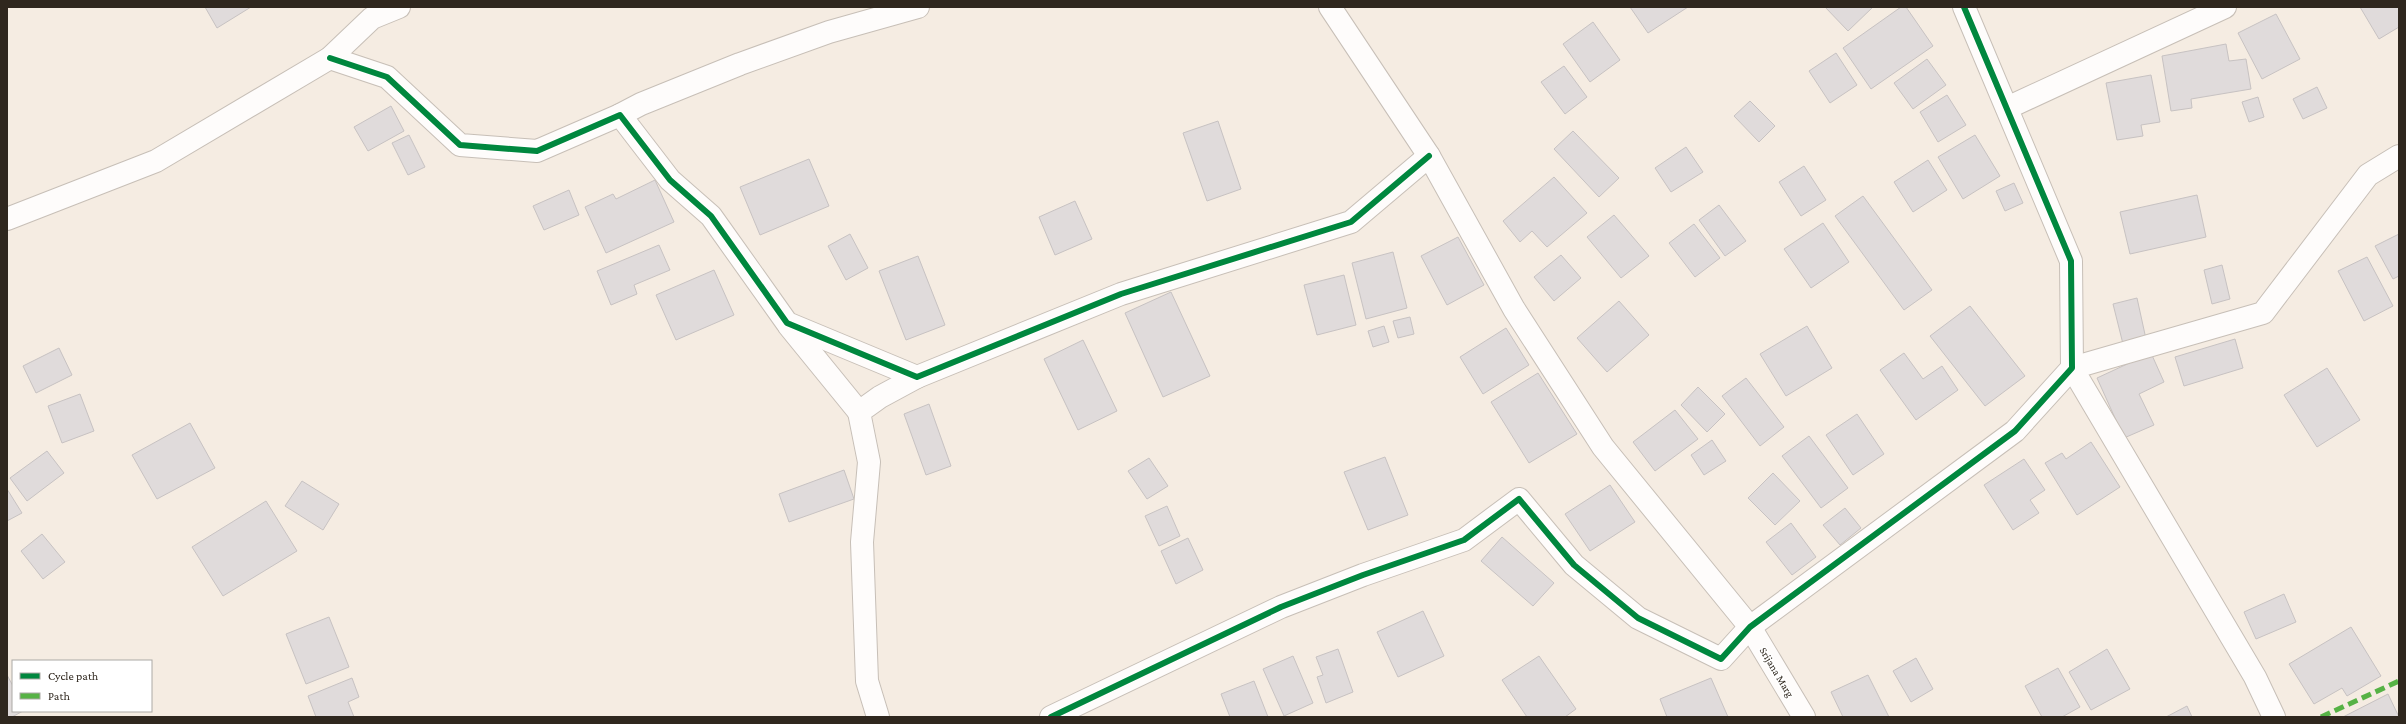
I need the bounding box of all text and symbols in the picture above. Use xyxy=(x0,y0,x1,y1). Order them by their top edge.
street label: Srijana Marg xyxy=(1757,645,1797,700)
legend xyxy=(12,660,152,712)
text: Cycle path xyxy=(48,669,99,683)
text: Path xyxy=(48,689,70,703)

